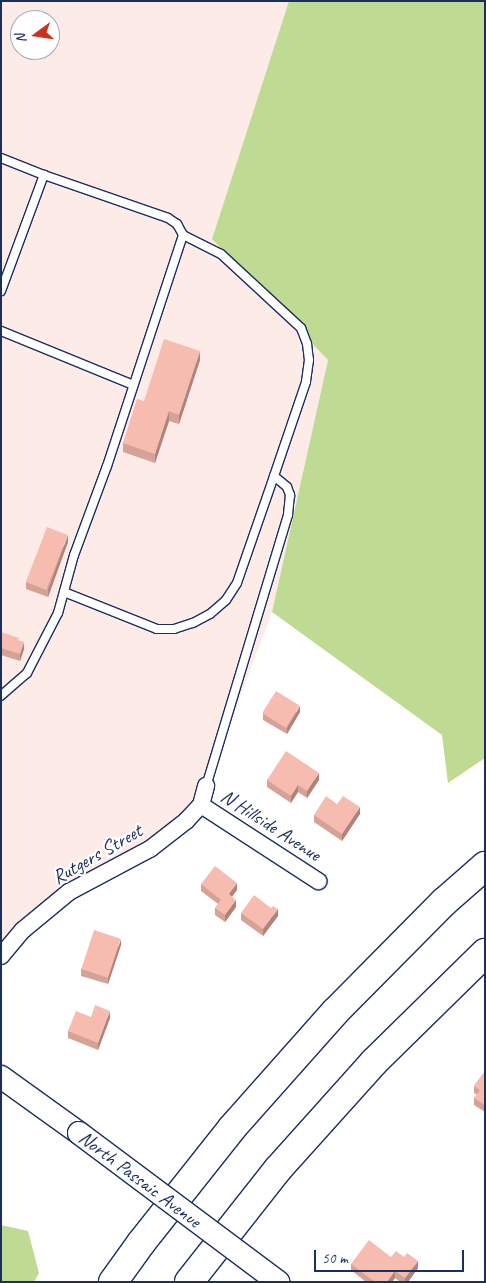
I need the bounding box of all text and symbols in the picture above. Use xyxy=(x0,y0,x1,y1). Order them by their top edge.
north arrow xyxy=(10,10,60,60)
text: N xyxy=(12,32,30,45)
street label: N Hillside Avenue xyxy=(216,784,326,866)
street label: Rutgers Street xyxy=(48,819,146,889)
street label: North Passaic Avenue xyxy=(74,1125,206,1233)
scale bar xyxy=(316,1240,466,1272)
text: 50 m xyxy=(322,1249,348,1268)

